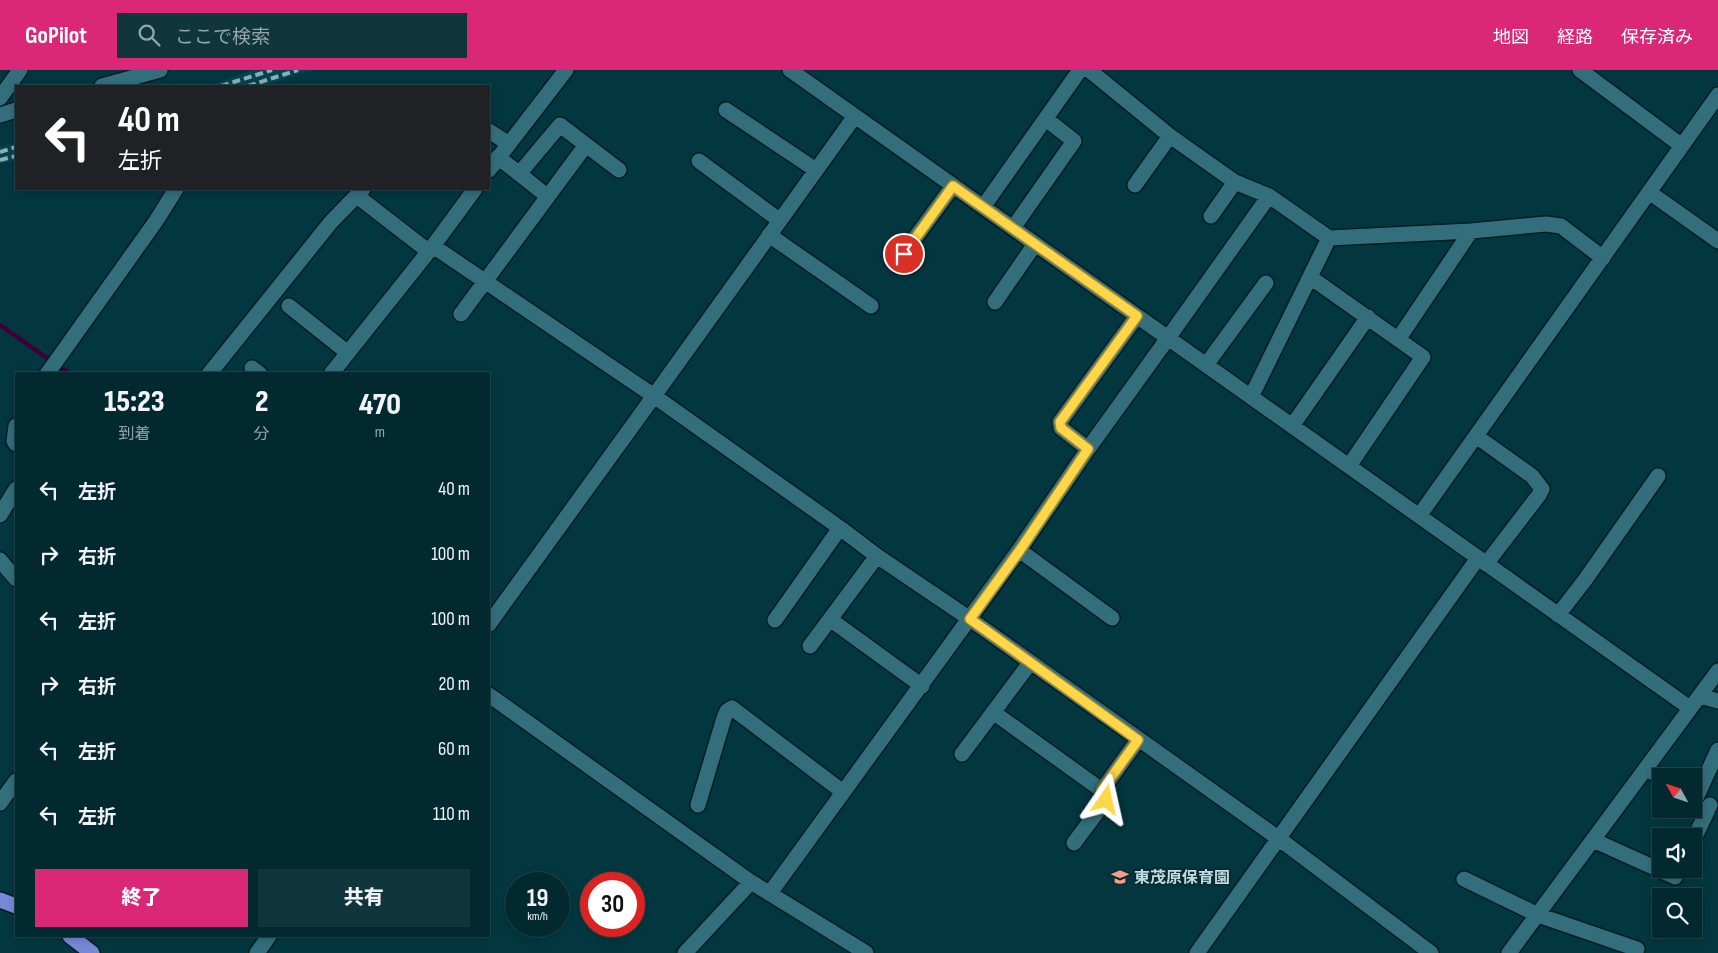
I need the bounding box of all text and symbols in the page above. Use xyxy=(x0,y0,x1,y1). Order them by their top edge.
search box xyxy=(117,13,467,58)
text: GoPilot xyxy=(25,21,87,50)
icon: search xyxy=(135,21,163,49)
text: ここで検索 xyxy=(175,26,270,49)
text: 地図 xyxy=(1493,27,1529,48)
text: 経路 xyxy=(1557,27,1593,48)
text: 保存済み xyxy=(1621,27,1693,48)
text: 40 m xyxy=(118,99,180,142)
icon: left xyxy=(35,105,100,170)
text: 左折 xyxy=(118,148,162,175)
pin xyxy=(883,233,925,275)
icon: arrive xyxy=(890,240,918,268)
text: 15:23 xyxy=(104,384,165,420)
text: 2 xyxy=(255,384,268,420)
text: 470 xyxy=(359,387,401,423)
text: m xyxy=(375,423,385,442)
text: 到着 xyxy=(118,425,150,444)
text: 分 xyxy=(254,425,270,444)
icon: left xyxy=(35,476,63,504)
text: 40 m xyxy=(438,478,470,501)
text: 左折 xyxy=(78,481,116,504)
icon: right xyxy=(35,541,63,569)
text: 100 m xyxy=(431,543,470,566)
text: 右折 xyxy=(78,546,116,569)
icon: left xyxy=(35,606,63,634)
text: 100 m xyxy=(431,608,470,631)
text: 左折 xyxy=(78,611,116,634)
icon: right xyxy=(35,671,63,699)
text: 20 m xyxy=(438,673,470,696)
text: 右折 xyxy=(78,676,116,699)
icon: left xyxy=(35,736,63,764)
text: 60 m xyxy=(438,738,470,761)
text: 左折 xyxy=(78,741,116,764)
north arrow xyxy=(1652,768,1702,818)
map controls xyxy=(1652,768,1702,938)
position arrow xyxy=(1079,773,1131,825)
icon: left xyxy=(35,801,63,829)
text: 110 m xyxy=(433,803,470,826)
text: 左折 xyxy=(78,806,116,829)
button: sound xyxy=(1652,828,1702,878)
school or university icon: 東茂原保育園 xyxy=(1110,867,1130,887)
button: 終了 xyxy=(35,869,248,927)
button: 共有 xyxy=(258,869,470,927)
place label: 東茂原保育園 xyxy=(1134,869,1230,888)
speed limit sign: 30 xyxy=(580,872,645,937)
text: 19 xyxy=(527,883,548,914)
button: search xyxy=(1652,888,1702,938)
text: km/h xyxy=(527,909,548,924)

